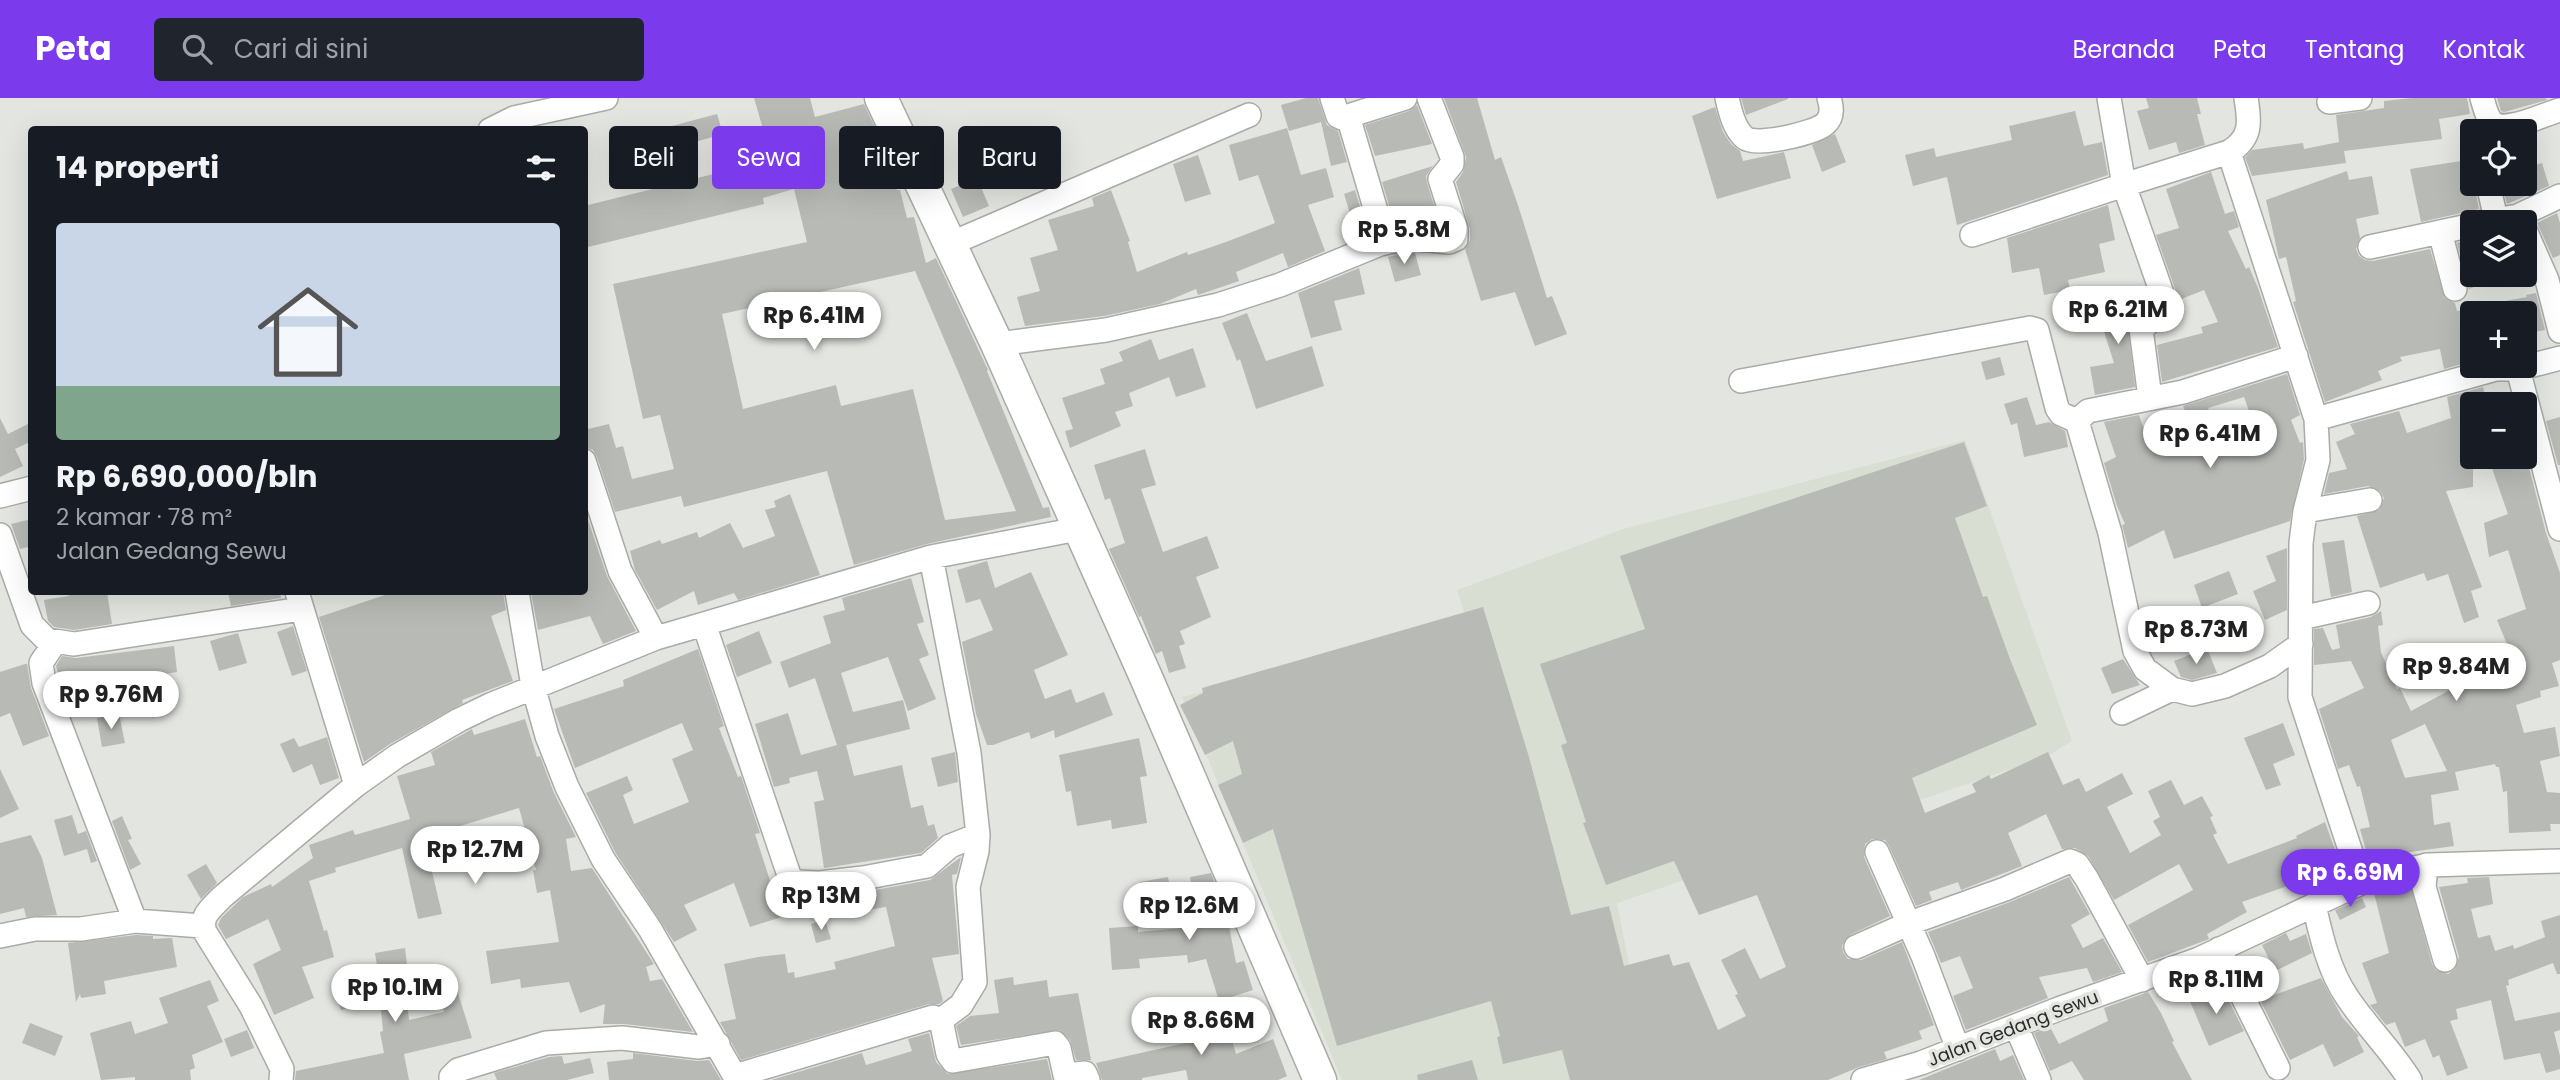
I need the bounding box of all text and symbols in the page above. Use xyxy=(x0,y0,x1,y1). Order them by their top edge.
search box xyxy=(154,18,644,81)
text: Peta xyxy=(35,25,112,72)
icon: search xyxy=(178,30,216,68)
text: Cari di sini xyxy=(234,31,368,67)
text: Beranda xyxy=(2072,33,2175,66)
text: Peta xyxy=(2213,33,2267,66)
text: Tentang xyxy=(2305,33,2405,66)
text: Kontak xyxy=(2443,33,2525,66)
map controls xyxy=(2460,119,2537,469)
button: locate xyxy=(2460,119,2537,196)
chip: Beli xyxy=(609,126,698,189)
chip: Sewa xyxy=(712,126,825,189)
chip: Filter xyxy=(839,126,944,189)
chip: Baru xyxy=(958,126,1061,189)
text: 14 properti xyxy=(56,146,219,189)
icon: filters xyxy=(522,149,560,187)
pin: Rp 5.8M xyxy=(1339,206,1469,266)
button: layers xyxy=(2460,210,2537,287)
text: Rp 5.8M xyxy=(1358,213,1450,245)
icon: home xyxy=(245,269,371,395)
pin: Rp 6.21M xyxy=(2046,286,2190,346)
pin: Rp 6.41M xyxy=(742,292,886,352)
text: Rp 6.21M xyxy=(2068,293,2168,325)
text: Rp 6.41M xyxy=(763,299,865,331)
button: + xyxy=(2460,301,2537,378)
button: − xyxy=(2460,392,2537,469)
pin: Rp 6.41M xyxy=(2138,410,2282,470)
text: Rp 6.41M xyxy=(2159,417,2261,449)
text: Rp 6,690,000/bln xyxy=(56,455,317,498)
text: 2 kamar · 78 m² xyxy=(56,501,232,533)
text: Jalan Gedang Sewu xyxy=(56,535,287,567)
pin: Rp 8.73M xyxy=(2124,606,2268,666)
text: Rp 8.73M xyxy=(2144,613,2248,645)
pin: Rp 9.84M xyxy=(2384,644,2528,703)
text: Rp 9.84M xyxy=(2402,650,2510,682)
pin: Rp 9.76M xyxy=(39,672,183,731)
text: Rp 9.76M xyxy=(59,678,163,710)
pin: Rp 12.7M xyxy=(403,826,547,886)
text: Rp 12.7M xyxy=(426,833,524,865)
pin: Rp 6.69M xyxy=(2278,850,2422,909)
text: Rp 6.69M xyxy=(2297,856,2403,888)
pin: Rp 13M xyxy=(764,872,878,932)
text: Rp 13M xyxy=(781,879,861,911)
pin: Rp 12.6M xyxy=(1117,882,1261,942)
text: Rp 12.6M xyxy=(1139,889,1239,921)
pin: Rp 8.11M xyxy=(2144,956,2288,1016)
text: Rp 8.11M xyxy=(2168,963,2264,995)
pin: Rp 10.1M xyxy=(323,964,467,1024)
text: Rp 10.1M xyxy=(347,971,443,1003)
street label: Jalan Gedang Sewu xyxy=(1924,984,2102,1072)
pin: Rp 8.66M xyxy=(1129,998,1273,1057)
text: Rp 8.66M xyxy=(1147,1004,1255,1036)

